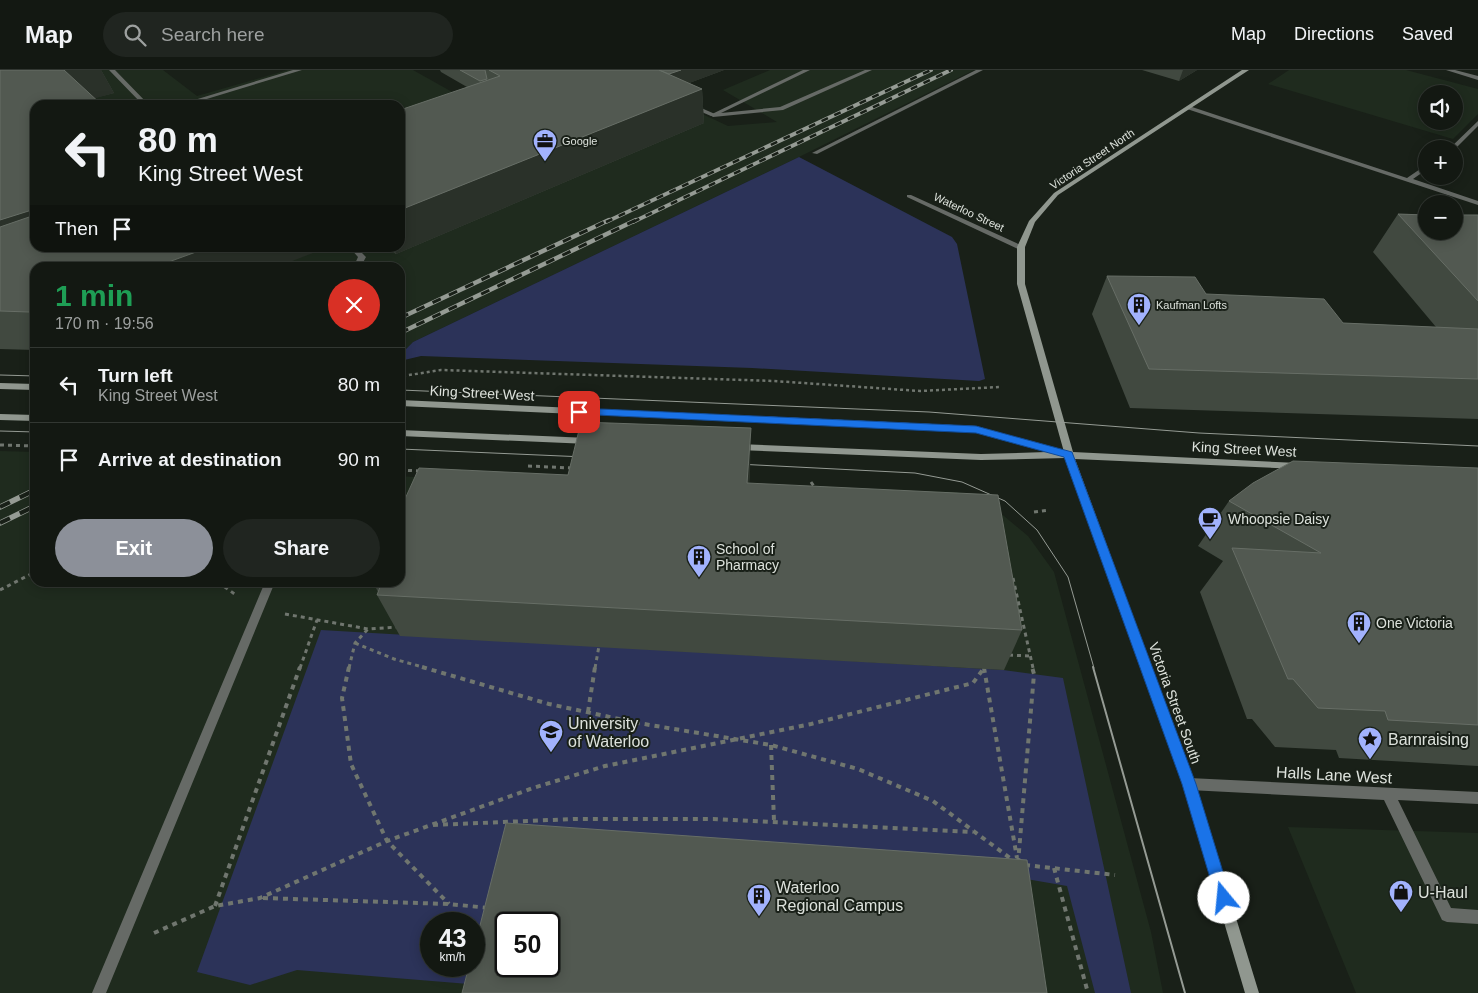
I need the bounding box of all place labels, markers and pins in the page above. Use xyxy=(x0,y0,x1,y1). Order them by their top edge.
office icon: Google xyxy=(532,128,558,162)
place label: Google xyxy=(562,135,597,147)
building icon: Kaufman Lofts xyxy=(1126,292,1152,326)
place label: Kaufman Lofts xyxy=(1156,299,1227,311)
pin xyxy=(558,391,600,433)
cafe icon: Whoopsie Daisy xyxy=(1197,506,1223,540)
place label: Whoopsie Daisy xyxy=(1228,511,1329,527)
place label: School of Pharmacy xyxy=(716,541,779,573)
building icon: School of Pharmacy xyxy=(686,544,712,578)
building icon: One Victoria xyxy=(1346,610,1372,644)
place label: One Victoria xyxy=(1376,615,1453,631)
place label: University of Waterloo xyxy=(568,715,649,750)
school or university icon: University of Waterloo xyxy=(538,719,564,753)
place icon: Barnraising xyxy=(1357,726,1383,760)
place label: Barnraising xyxy=(1388,731,1469,748)
place label: Waterloo Regional Campus xyxy=(776,879,903,914)
shop icon: U-Haul xyxy=(1388,879,1414,913)
building icon: Waterloo Regional Campus xyxy=(746,883,772,917)
place label: U-Haul xyxy=(1418,884,1468,901)

